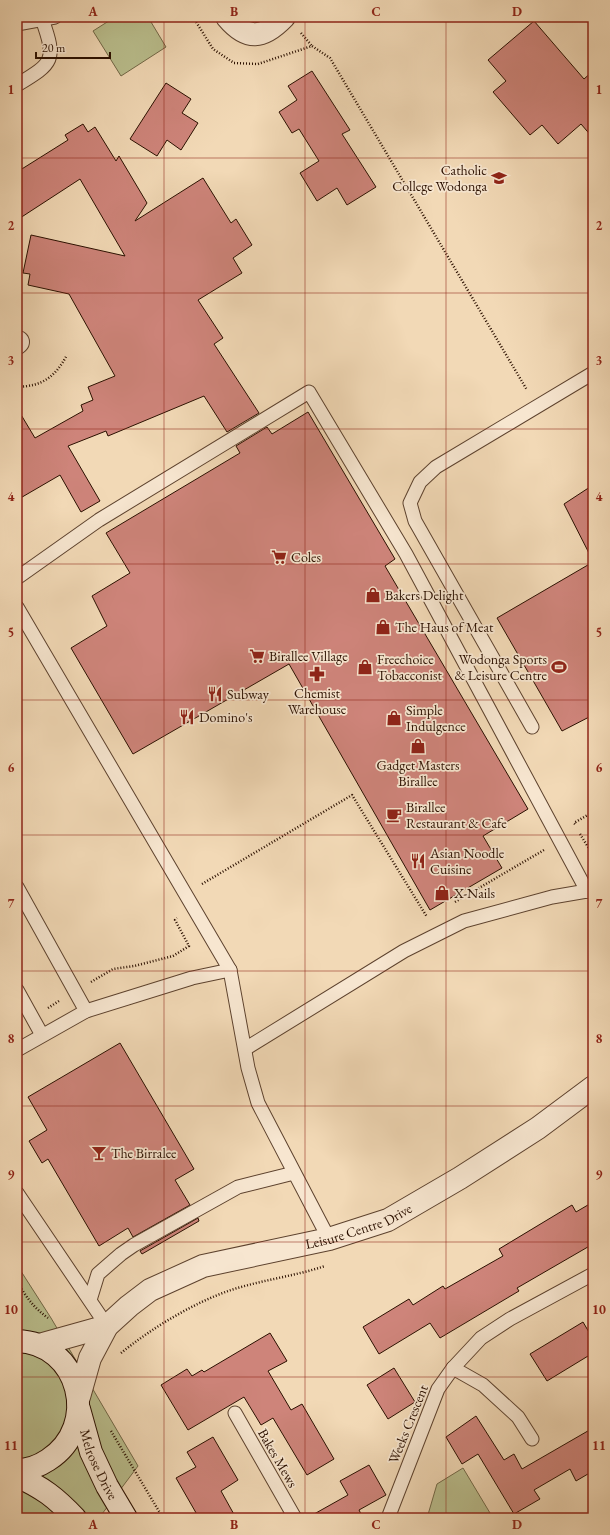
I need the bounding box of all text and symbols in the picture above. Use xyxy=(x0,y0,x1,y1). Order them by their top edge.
text: A xyxy=(87,3,98,20)
text: B xyxy=(230,3,238,20)
text: C xyxy=(371,3,381,20)
text: D xyxy=(512,3,522,20)
scale bar xyxy=(36,34,110,60)
text: 20 m xyxy=(42,40,66,56)
text: 1 xyxy=(8,81,15,98)
text: 1 xyxy=(596,81,603,98)
place label: Catholic College Wodonga xyxy=(392,161,487,195)
school or university icon: Catholic College Wodonga xyxy=(490,169,508,187)
text: 2 xyxy=(8,217,15,234)
text: 2 xyxy=(596,217,603,234)
text: 3 xyxy=(8,352,15,369)
text: 3 xyxy=(596,352,603,369)
text: 4 xyxy=(8,488,15,505)
text: 4 xyxy=(596,488,603,505)
supermarket icon: Coles xyxy=(270,548,288,566)
place label: Coles xyxy=(291,548,321,566)
shop icon: Bakers Delight xyxy=(364,586,382,604)
place label: Bakers Delight xyxy=(385,586,464,604)
shop icon: The Haus of Meat xyxy=(374,618,392,636)
place label: The Haus of Meat xyxy=(395,618,494,636)
text: 5 xyxy=(8,624,14,641)
text: 5 xyxy=(596,624,602,641)
supermarket icon: Birallee Village xyxy=(248,647,266,665)
place label: Birallee Village xyxy=(269,647,348,665)
place label: Freechoice Tobacconist xyxy=(377,650,442,684)
place label: Wodonga Sports & Leisure Centre xyxy=(454,650,548,684)
shop icon: Freechoice Tobacconist xyxy=(356,658,374,676)
sports icon: Wodonga Sports & Leisure Centre xyxy=(550,658,568,676)
pharmacy icon: Chemist Warehouse xyxy=(308,665,326,683)
place label: Chemist Warehouse xyxy=(288,684,347,718)
restaurant icon: Subway xyxy=(206,685,224,703)
place label: Subway xyxy=(227,685,270,703)
place label: Simple Indulgence xyxy=(406,701,466,735)
restaurant icon: Domino's xyxy=(178,708,196,726)
place label: Domino's xyxy=(199,708,253,726)
shop icon: Simple Indulgence xyxy=(385,709,403,727)
shop icon: Gadget Masters Birallee xyxy=(409,737,427,755)
place label: Gadget Masters Birallee xyxy=(376,756,460,790)
text: 6 xyxy=(8,759,15,776)
text: 6 xyxy=(596,759,603,776)
place label: Birallee Restaurant & Cafe xyxy=(406,798,507,832)
cafe icon: Birallee Restaurant & Cafe xyxy=(385,806,403,824)
place label: Asian Noodle Cuisine xyxy=(429,844,505,878)
restaurant icon: Asian Noodle Cuisine xyxy=(409,852,427,870)
shop icon: X-Nails xyxy=(433,884,451,902)
place label: X-Nails xyxy=(453,884,496,902)
text: 7 xyxy=(8,895,15,912)
text: 7 xyxy=(596,895,603,912)
text: 8 xyxy=(8,1030,15,1047)
text: 8 xyxy=(596,1030,603,1047)
bar icon: The Birralee xyxy=(90,1144,108,1162)
place label: The Birralee xyxy=(111,1144,177,1162)
text: 9 xyxy=(8,1166,15,1183)
text: 9 xyxy=(596,1166,603,1183)
street label: Leisure Centre Drive xyxy=(304,1199,416,1253)
text: 10 xyxy=(4,1301,18,1318)
text: 10 xyxy=(592,1301,606,1318)
street label: Weeks Crescent xyxy=(384,1381,432,1466)
street label: Bakes Mews xyxy=(254,1425,302,1491)
street label: Melrose Drive xyxy=(76,1427,122,1504)
text: 11 xyxy=(4,1437,18,1454)
text: 11 xyxy=(592,1437,606,1454)
text: A xyxy=(87,1516,98,1533)
text: B xyxy=(230,1516,238,1533)
text: C xyxy=(371,1516,381,1533)
text: D xyxy=(512,1516,522,1533)

